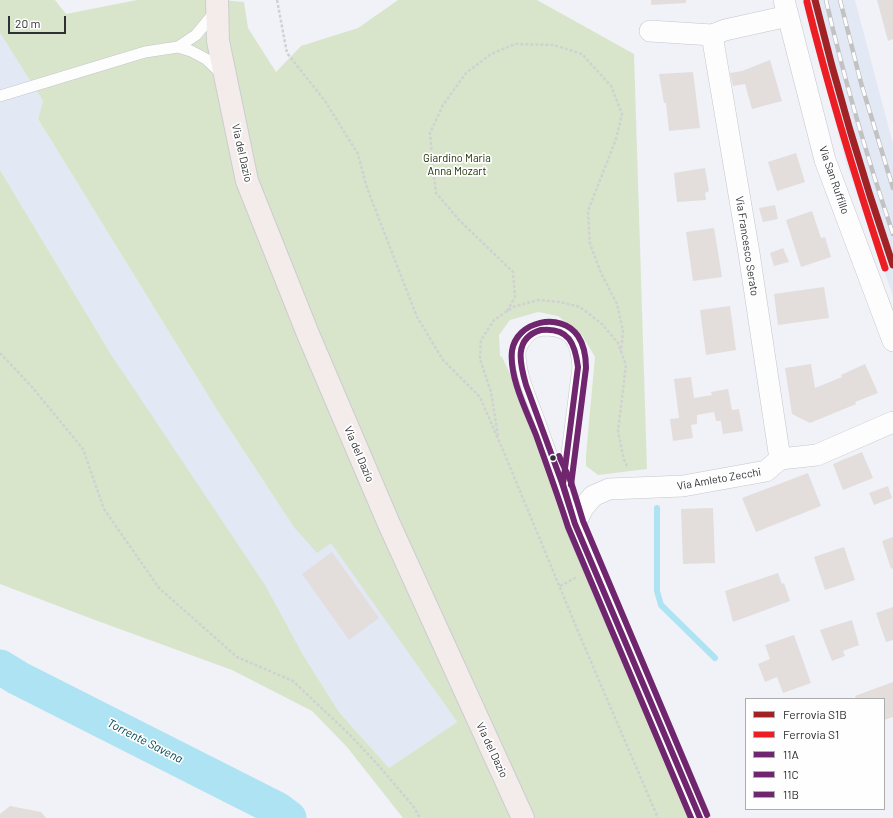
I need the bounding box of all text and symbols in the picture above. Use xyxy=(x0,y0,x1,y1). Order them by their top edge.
scale bar xyxy=(10,8,68,34)
text: 20 m xyxy=(15,16,41,30)
street label: Via del Dazio xyxy=(229,122,255,184)
street label: Via San Ruffillo xyxy=(816,144,852,216)
park label: Giardino Maria Anna Mozart xyxy=(423,151,491,177)
street label: Via Francesco Serato xyxy=(733,195,761,297)
street label: Via del Dazio xyxy=(341,424,377,484)
unlabelled marker xyxy=(548,453,558,463)
street label: Via Amleto Zecchi xyxy=(676,465,762,493)
legend xyxy=(745,698,885,810)
text: Ferrovia S1B xyxy=(783,707,847,721)
water label: Torrente Savena xyxy=(105,716,185,766)
street label: Via del Dazio xyxy=(473,720,511,780)
text: Ferrovia S1 xyxy=(783,727,839,741)
text: 11A xyxy=(783,747,799,761)
text: 11C xyxy=(783,767,799,781)
text: 11B xyxy=(783,787,799,801)

